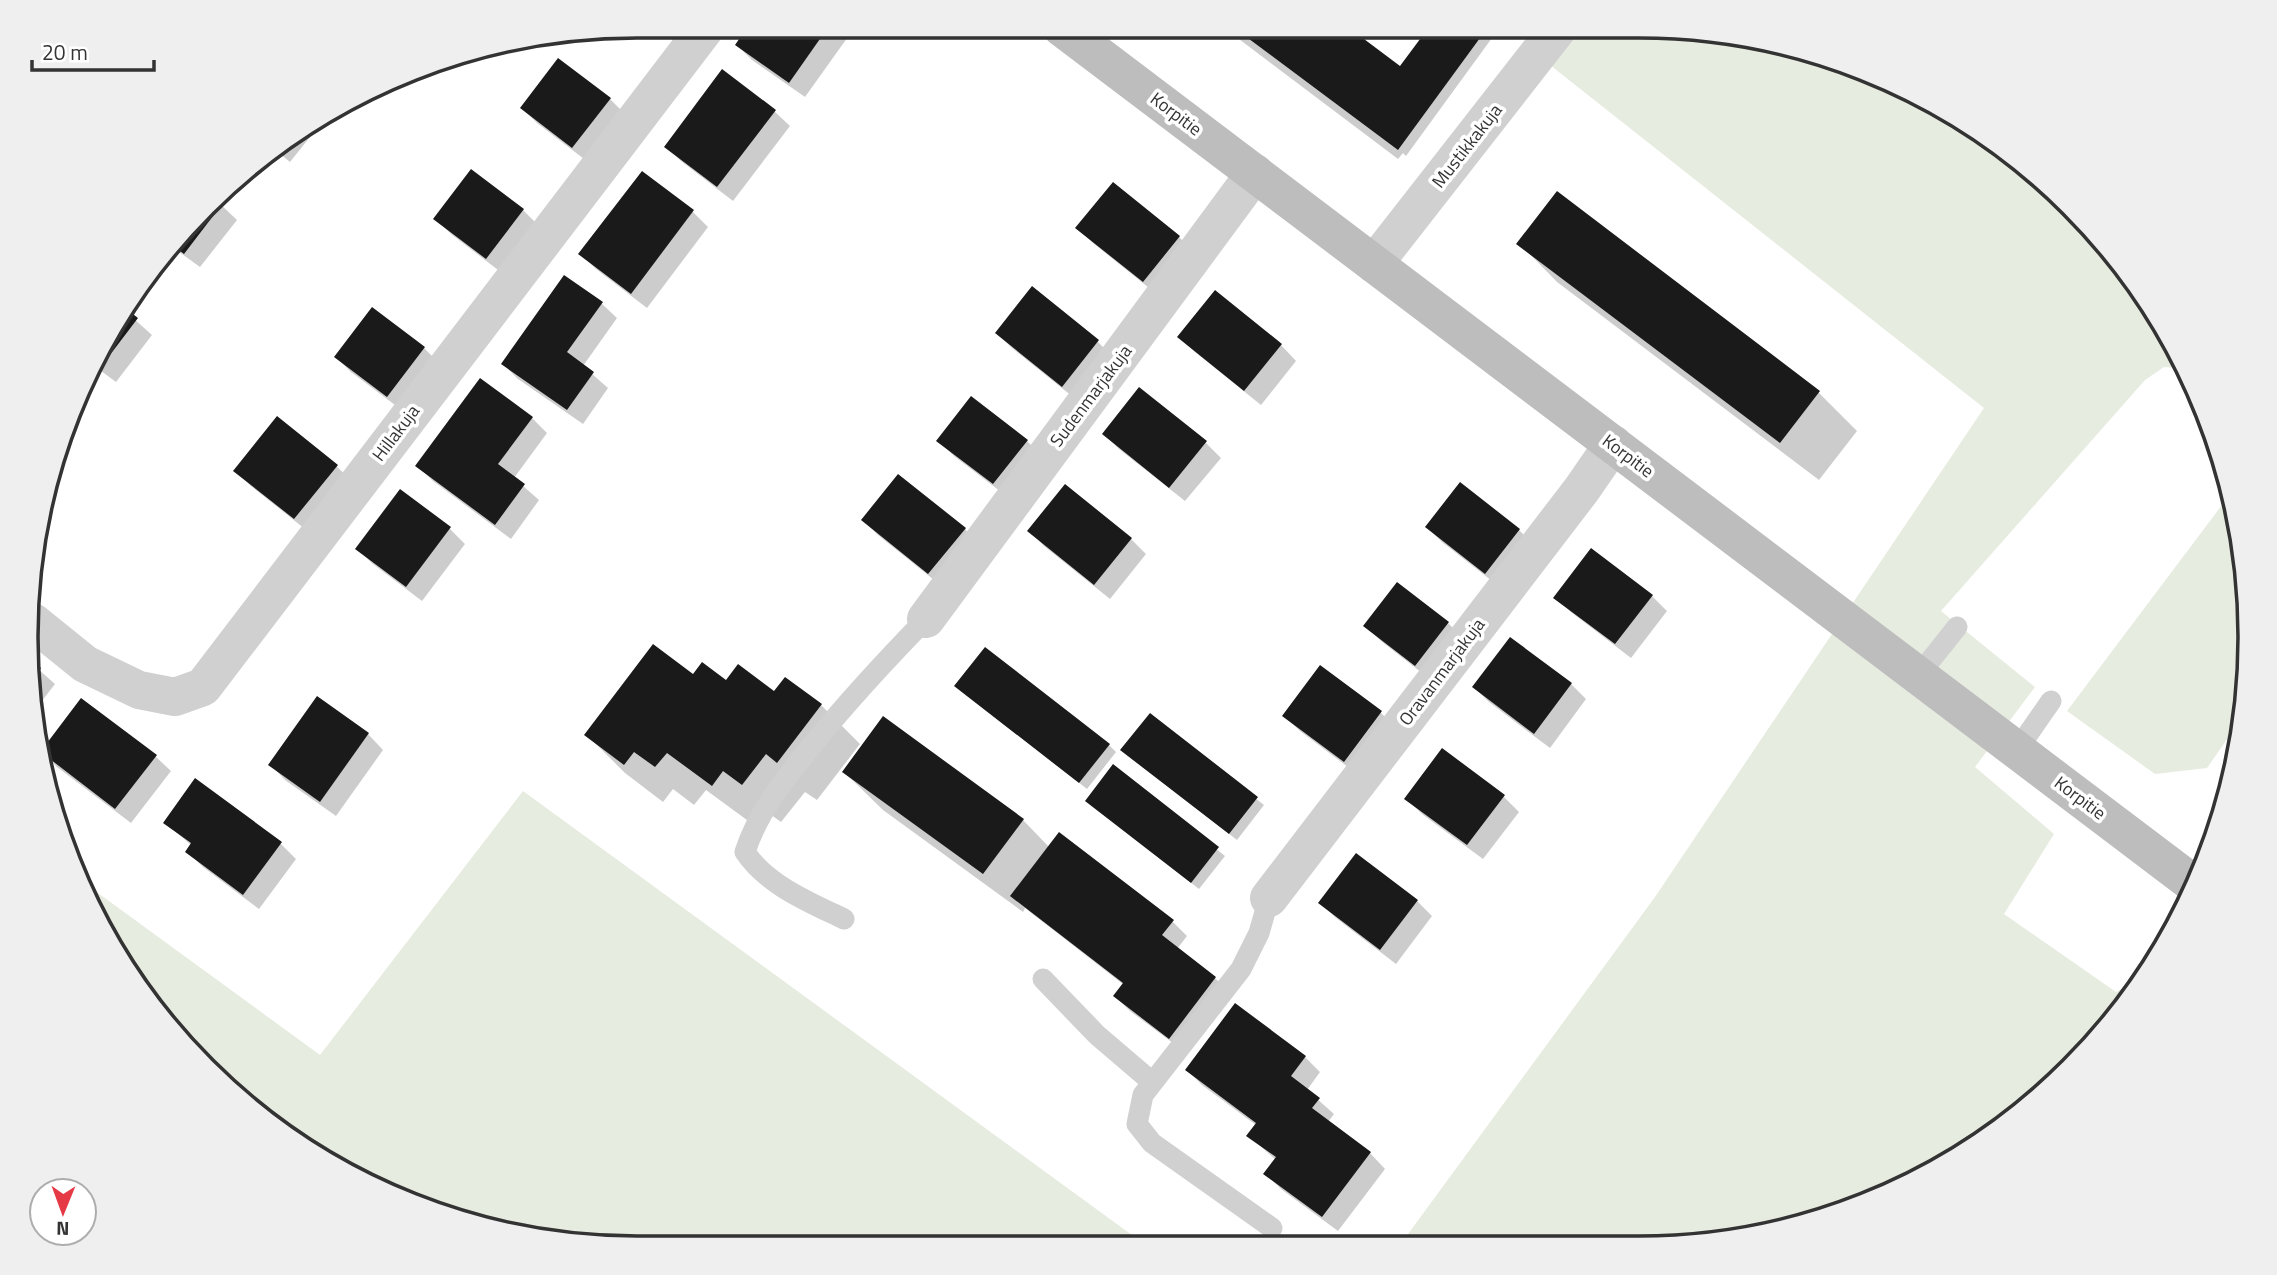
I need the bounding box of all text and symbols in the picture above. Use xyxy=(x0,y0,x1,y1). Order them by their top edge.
scale bar xyxy=(32,28,154,72)
text: 20 m xyxy=(42,36,88,68)
street label: Korpitie xyxy=(1145,85,1208,142)
street label: Mustikkakuja xyxy=(1425,98,1508,194)
street label: Sudenmarjakuja xyxy=(1043,339,1138,453)
street label: Hillakuja xyxy=(365,399,426,467)
street label: Korpitie xyxy=(1597,427,1660,484)
street label: Oravanmarjakuja xyxy=(1392,612,1491,731)
street label: Korpitie xyxy=(2049,769,2112,826)
north arrow xyxy=(28,1177,98,1247)
text: N xyxy=(56,1215,70,1244)

